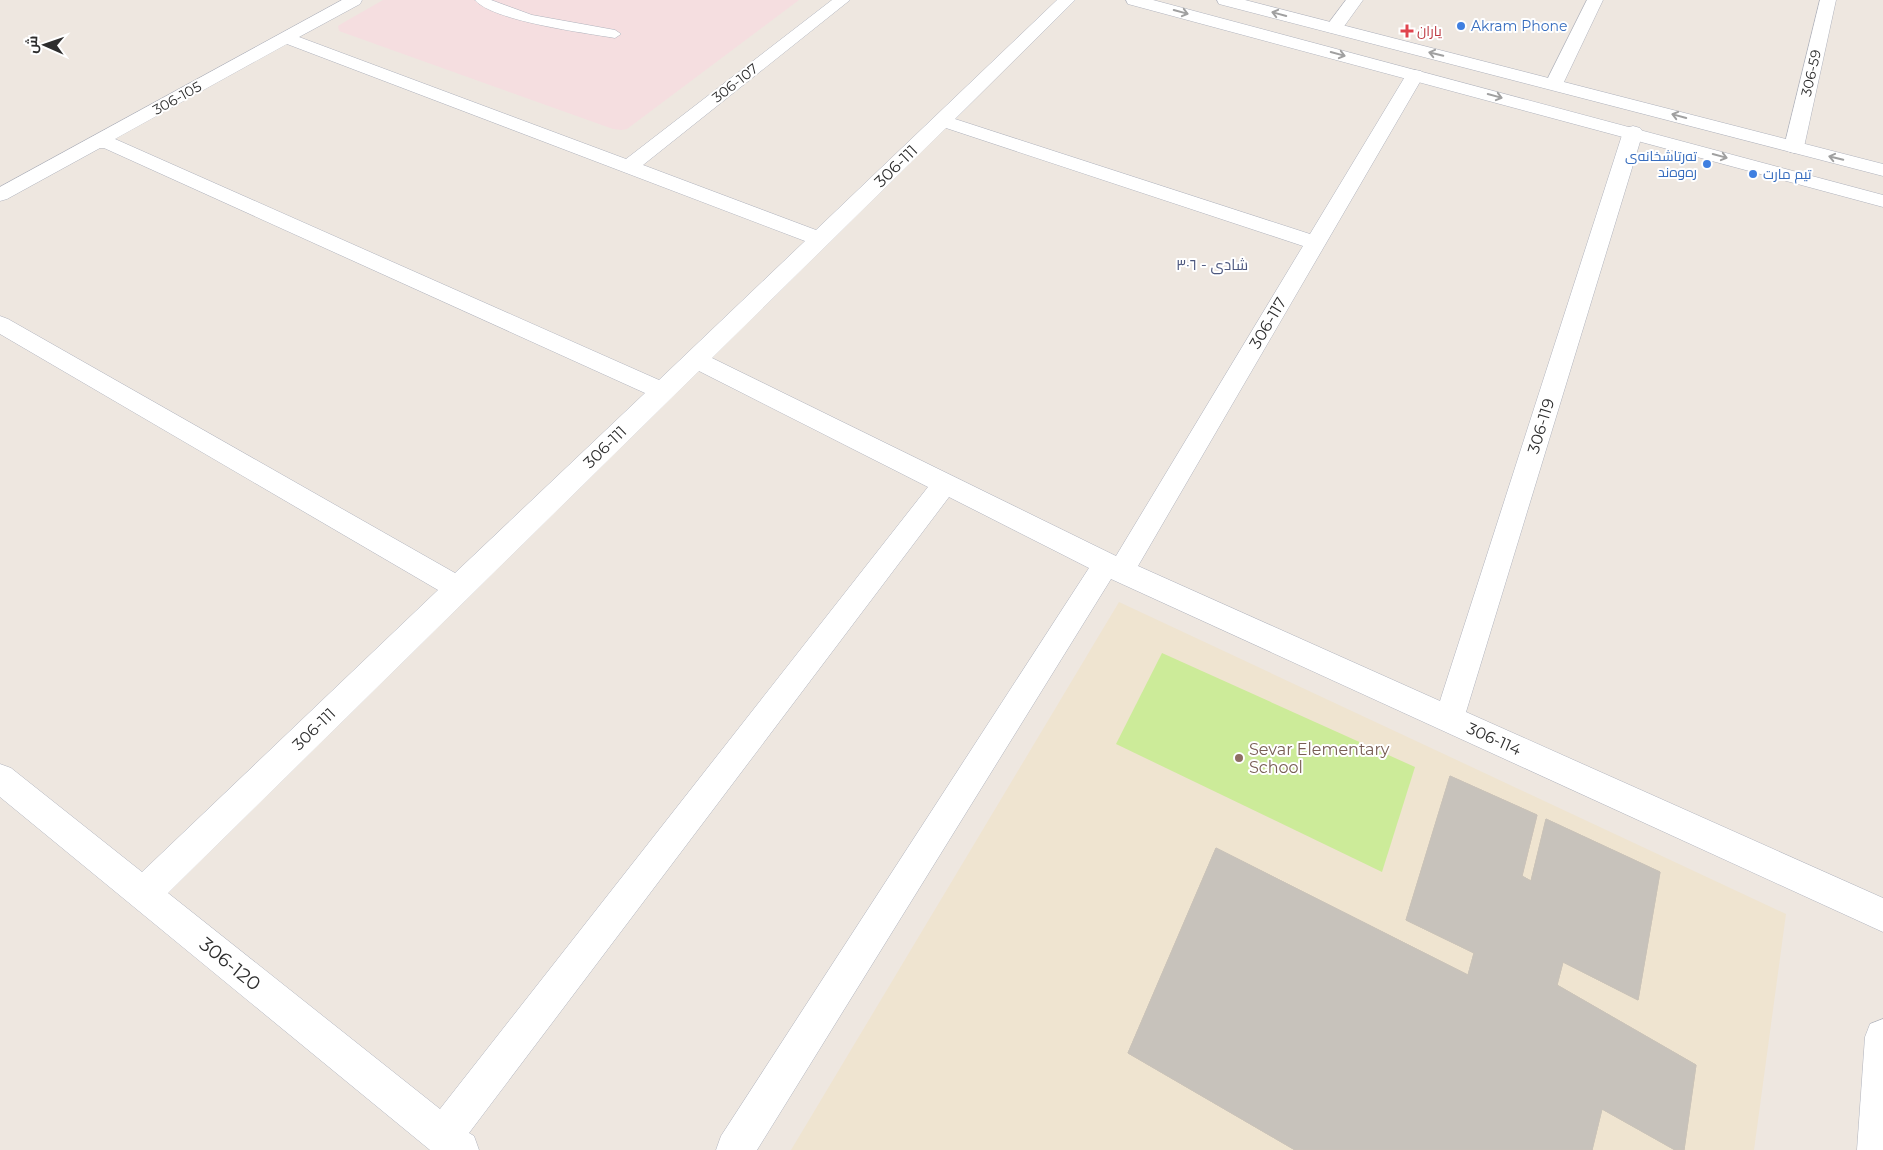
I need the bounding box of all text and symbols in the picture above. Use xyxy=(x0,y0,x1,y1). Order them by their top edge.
one-way arrow xyxy=(1172,8,1188,18)
one-way arrow xyxy=(1271,9,1287,18)
place label: Akram Phone xyxy=(1471,17,1567,35)
north arrow xyxy=(20,20,70,70)
marker: Akram Phone xyxy=(1455,20,1467,32)
place label: یاران xyxy=(1417,22,1442,40)
marker: یاران xyxy=(1401,25,1413,37)
text: ش xyxy=(23,35,41,54)
street label: 306-59 xyxy=(1797,48,1825,98)
one-way arrow xyxy=(1429,49,1445,58)
one-way arrow xyxy=(1329,50,1345,59)
street label: 306-107 xyxy=(708,59,762,107)
street label: 306-105 xyxy=(149,77,205,119)
one-way arrow xyxy=(1486,92,1502,101)
one-way arrow xyxy=(1671,111,1687,121)
street label: 306-111 xyxy=(870,141,922,191)
place label: ته‌رتاشخانه‌ی ره‌وه‌ند xyxy=(1625,147,1697,181)
one-way arrow xyxy=(1711,152,1727,161)
one-way arrow xyxy=(1828,152,1844,162)
marker: ته‌رتاشخانه‌ی ره‌وه‌ند xyxy=(1701,158,1713,170)
place label: تيم مارت xyxy=(1763,165,1812,184)
marker: تيم مارت xyxy=(1747,168,1759,180)
district label: شادی - ٣٠٦ xyxy=(1176,255,1248,275)
street label: 306-117 xyxy=(1245,294,1291,352)
street label: 306-119 xyxy=(1524,396,1558,456)
street label: 306-111 xyxy=(579,422,631,472)
street label: 306-111 xyxy=(288,704,340,754)
street label: 306-114 xyxy=(1464,719,1524,760)
place label: Sevar Elementary School xyxy=(1249,740,1390,777)
marker: Sevar Elementary School xyxy=(1233,752,1245,764)
street label: 306-120 xyxy=(195,932,265,996)

